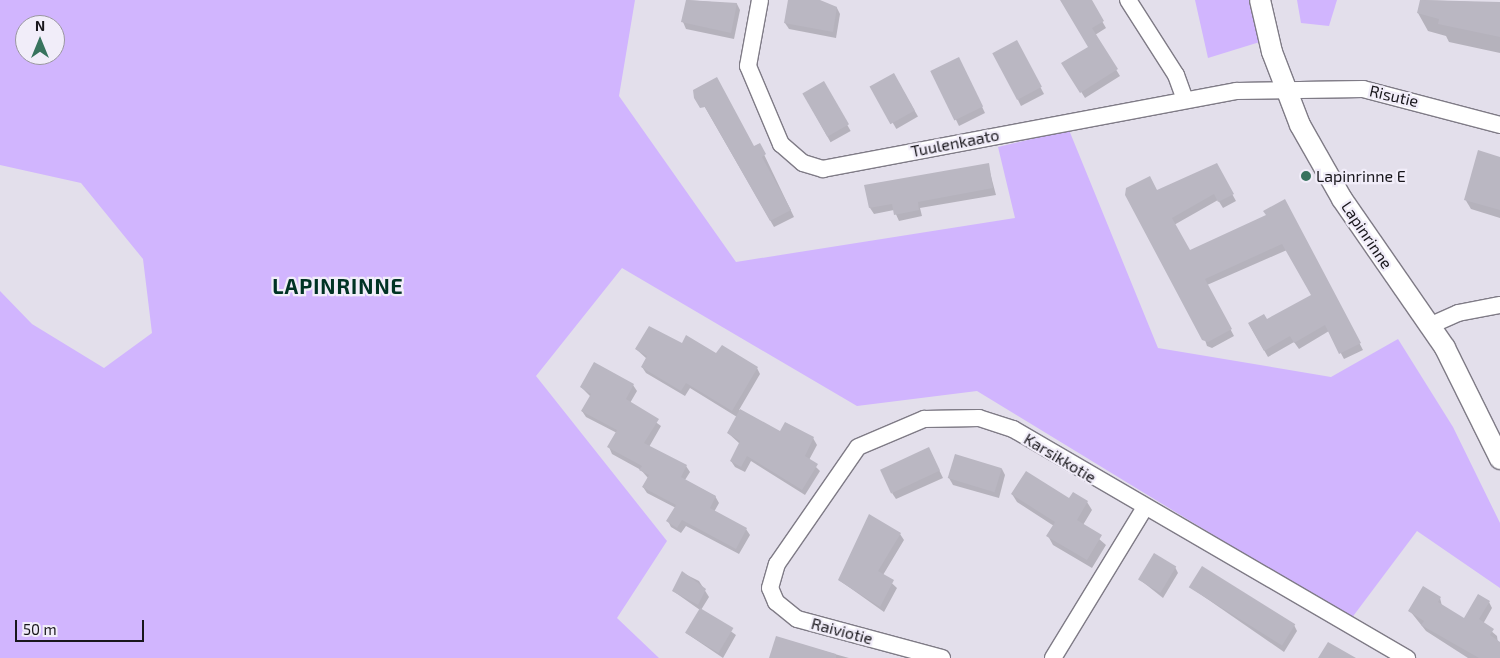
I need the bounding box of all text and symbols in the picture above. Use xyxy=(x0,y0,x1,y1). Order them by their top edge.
north arrow xyxy=(15,15,65,65)
text: N xyxy=(35,17,45,34)
street label: Risutie xyxy=(1368,81,1420,111)
street label: Tuulenkaato xyxy=(909,125,1001,161)
place label: Lapinrinne E xyxy=(1316,166,1406,186)
marker: Lapinrinne E xyxy=(1300,170,1312,182)
street label: Lapinrinne xyxy=(1337,198,1397,272)
district label: LAPINRINNE xyxy=(271,273,405,299)
street label: Karsikkotie xyxy=(1021,429,1099,487)
scale bar xyxy=(18,610,146,642)
street label: Raiviotie xyxy=(809,614,875,648)
text: 50 m xyxy=(23,620,57,638)

